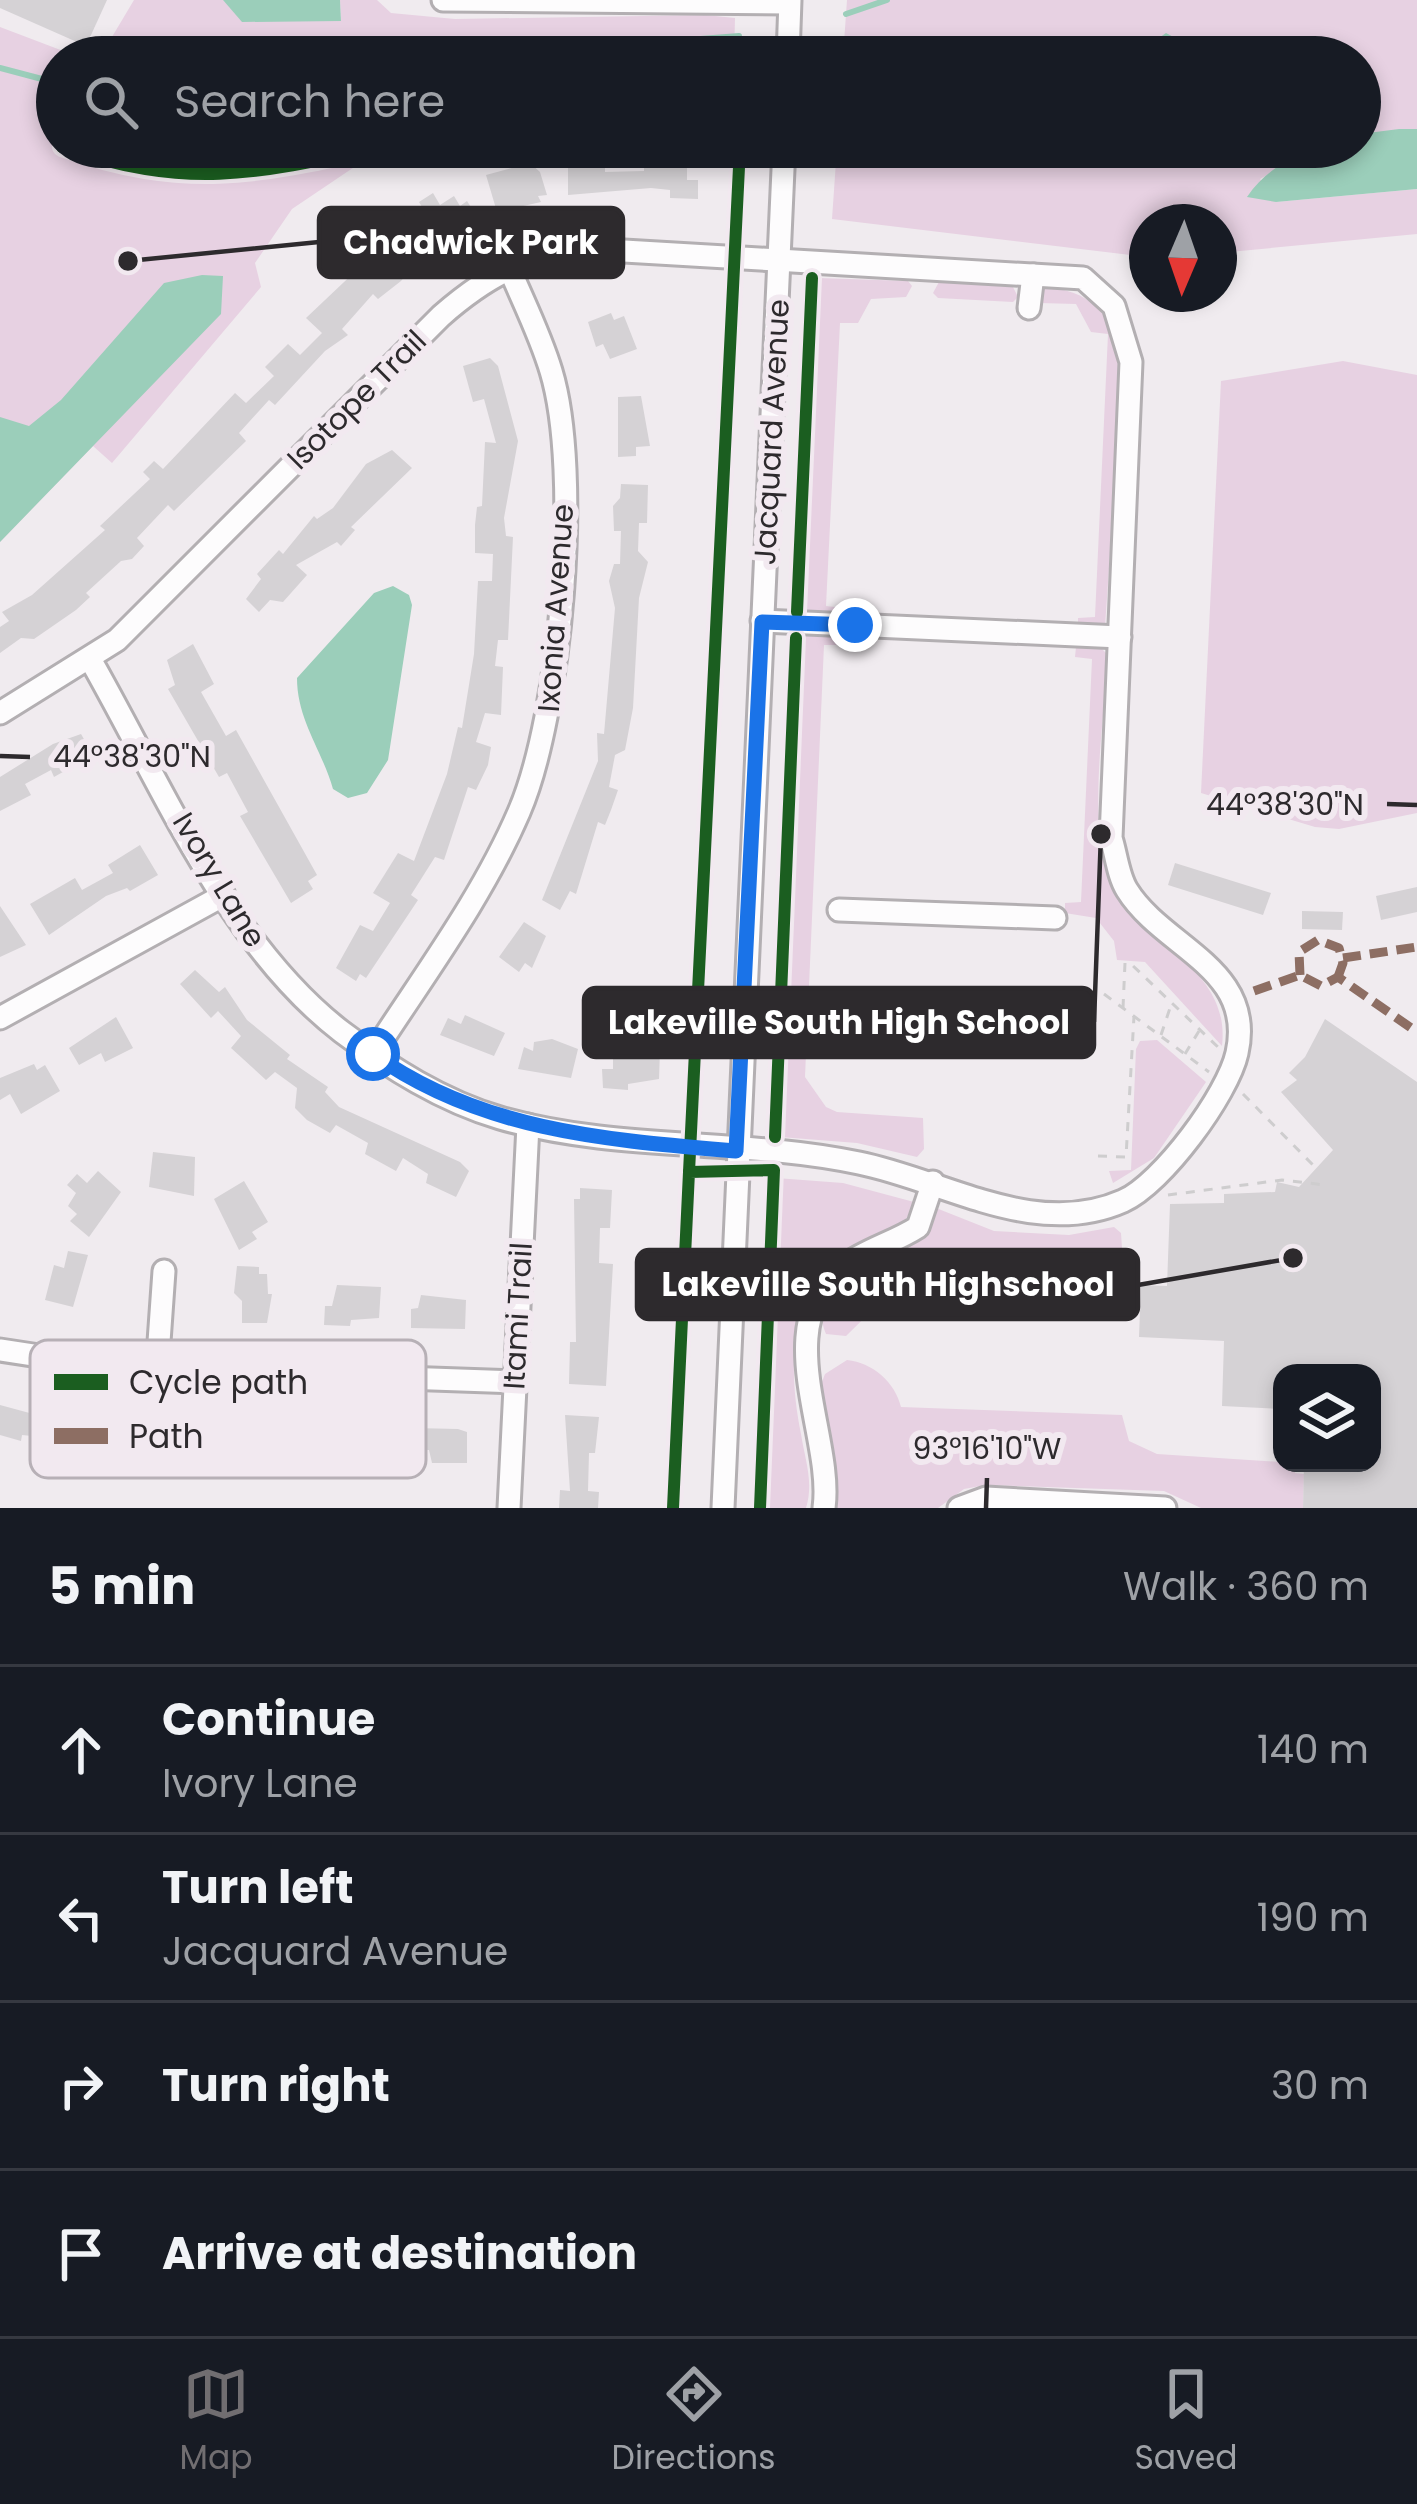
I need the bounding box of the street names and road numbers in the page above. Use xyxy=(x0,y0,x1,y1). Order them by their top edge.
street label: Jacquard Avenue xyxy=(743,298,800,566)
street label: Isotope Trail xyxy=(277,320,436,479)
street label: Ixonia Avenue xyxy=(527,502,584,713)
street label: Ivory Lane xyxy=(162,804,277,955)
street label: Itami Trail xyxy=(492,1241,543,1391)

